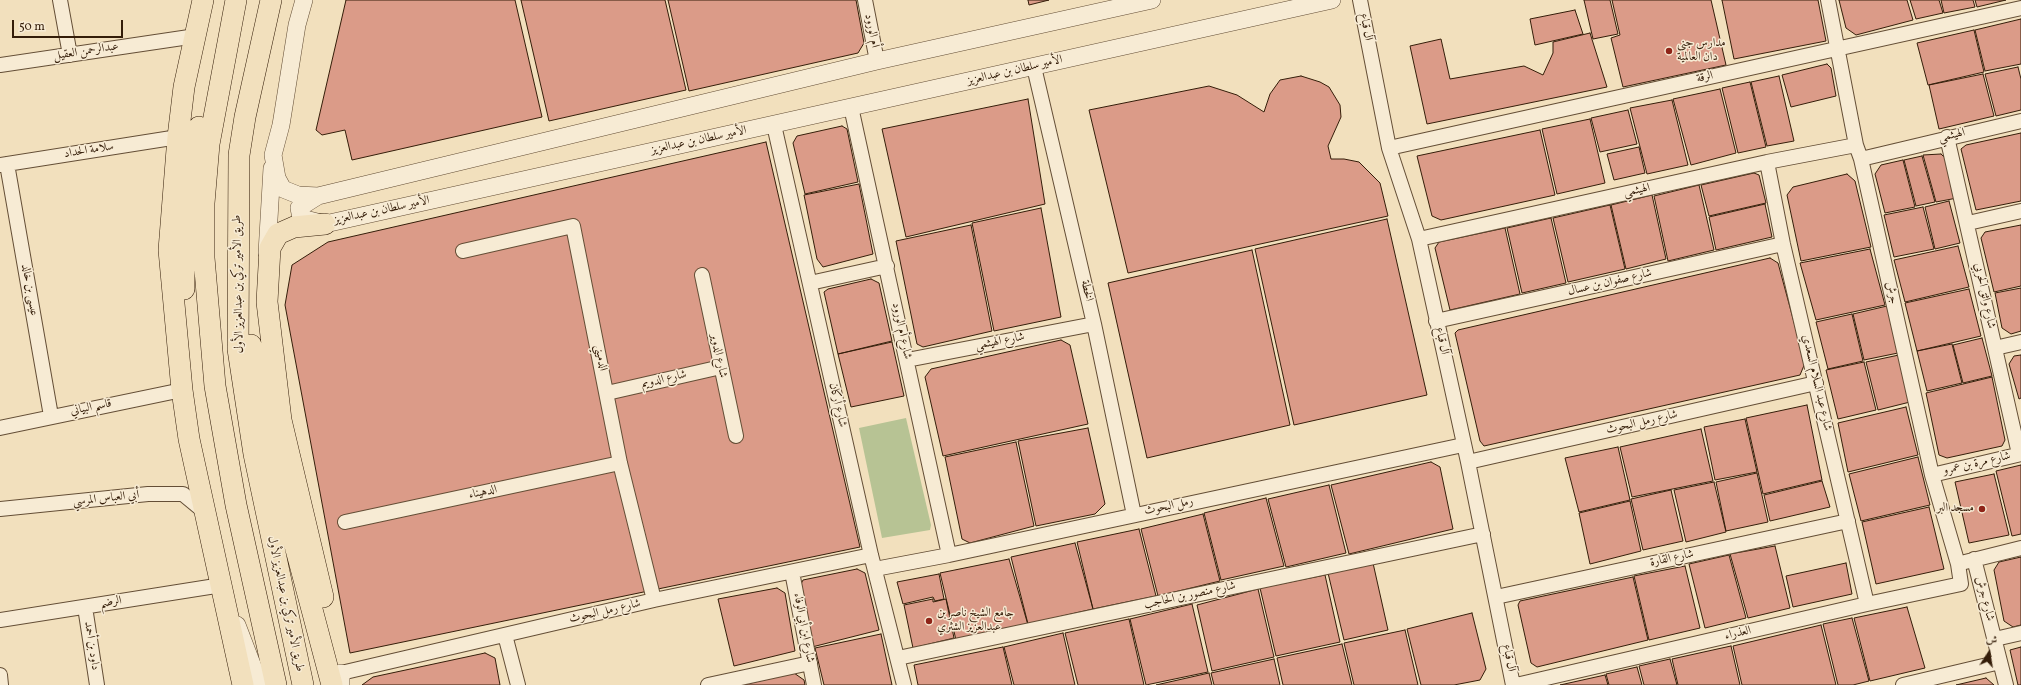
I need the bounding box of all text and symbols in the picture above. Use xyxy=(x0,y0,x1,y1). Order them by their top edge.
scale bar xyxy=(14,12,125,38)
street label: آل قباع xyxy=(1355,12,1375,42)
street label: أم الورود xyxy=(860,13,882,49)
text: 50 m xyxy=(19,19,45,35)
place label: مدارس جنى دان العالمية xyxy=(1677,37,1726,65)
street label: عبدالرحمن العقيل xyxy=(52,40,120,64)
marker: مدارس جنى دان العالمية xyxy=(1664,46,1674,56)
street label: الأمير سلطان بن عبدالعزيز xyxy=(966,53,1064,89)
street label: الرقة xyxy=(1695,69,1715,87)
street label: الأمير سلطان بن عبدالعزيز xyxy=(650,124,748,158)
street label: الهيثمي xyxy=(1937,126,1967,146)
street label: سلامة الحداد xyxy=(63,140,115,162)
street label: الهيثمي xyxy=(1622,181,1652,201)
street label: الأمير سلطان بن عبدالعزيز xyxy=(333,194,431,228)
street label: طريق الأمير تركي بن عبدالعزيز الأول xyxy=(231,215,247,353)
street label: شارع واثق الحربي xyxy=(1970,262,1998,330)
street label: عيسى بن خالد xyxy=(17,263,41,317)
street label: شارع صفوان بن عسال xyxy=(1566,266,1654,300)
street label: الخطة xyxy=(1077,279,1095,303)
street label: جرش xyxy=(1881,280,1901,306)
street label: شارع أم الورود xyxy=(888,301,914,361)
street label: آل قباع xyxy=(1431,326,1451,356)
street label: شارع الهيثمي xyxy=(974,330,1026,354)
street label: شارع الدوير xyxy=(706,333,730,379)
street label: شارع عبد السلام السعدي xyxy=(1798,333,1834,433)
street label: الدميني xyxy=(590,344,610,372)
street label: شارع الدويم xyxy=(640,368,688,392)
street label: شارع أركان xyxy=(825,381,849,429)
street label: قاسم البياني xyxy=(69,397,113,419)
street label: شارع رمل البحوث xyxy=(1605,408,1679,438)
street label: شارع مرة بن عمرو xyxy=(1942,449,2012,479)
street label: الدهيناء xyxy=(467,483,499,503)
street label: أبي العباس المرسي xyxy=(72,488,140,510)
street label: رمل البحوث xyxy=(1143,495,1195,519)
place label: مسجد البر xyxy=(1937,502,1974,516)
marker: مسجد البر xyxy=(1977,504,1987,514)
street label: طريق الأمير تركي بن عبدالعزيز الأول xyxy=(264,535,306,673)
street label: شارع القارة xyxy=(1649,547,1695,571)
street label: شارع جرش xyxy=(1971,575,1997,623)
street label: شارع منصور بن الحاجب xyxy=(1143,579,1237,613)
street label: شارع ابن أبي الوفاء xyxy=(789,592,817,664)
street label: الرضم xyxy=(99,594,123,612)
street label: شارع رمل البحوث xyxy=(568,597,642,627)
place label: جامع الشيخ ناصر بن عبدالعزيز الشثري xyxy=(937,607,1014,635)
marker: جامع الشيخ ناصر بن عبدالعزيز الشثري xyxy=(924,616,934,626)
street label: داود بن أحمد xyxy=(80,621,102,671)
street label: العذراء xyxy=(1723,624,1753,644)
text: ش xyxy=(1985,632,1998,649)
north arrow xyxy=(1969,633,2009,673)
street label: آل قباع xyxy=(1498,643,1518,673)

